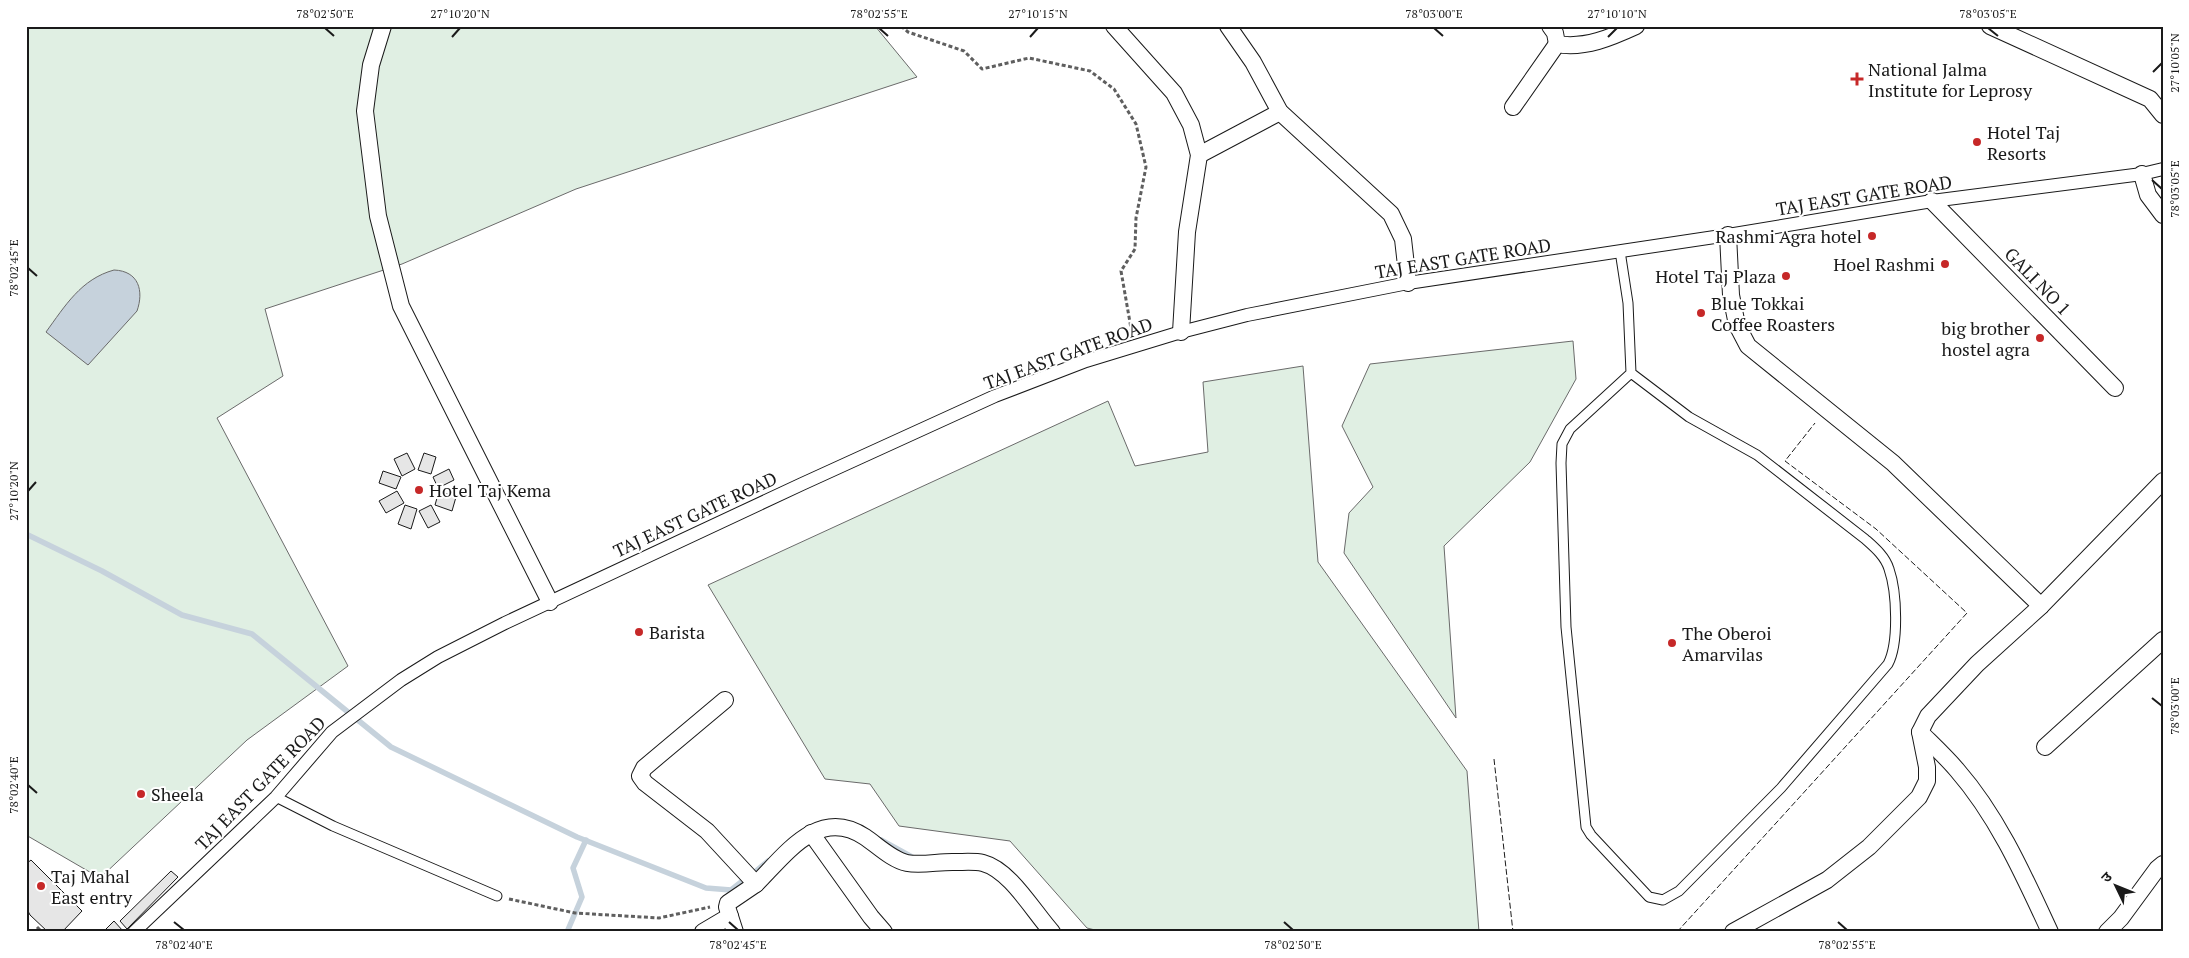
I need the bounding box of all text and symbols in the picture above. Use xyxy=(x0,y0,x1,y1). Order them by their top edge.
text: 78°02'50"E xyxy=(296,6,354,21)
text: 27°10'20"N xyxy=(430,6,490,21)
text: 78°02'55"E xyxy=(850,6,908,21)
text: 27°10'15"N xyxy=(1008,6,1068,21)
text: 78°03'00"E xyxy=(1405,6,1463,21)
text: 27°10'10"N xyxy=(1587,6,1647,21)
text: 78°03'05"E xyxy=(1959,6,2017,21)
text: 27°10'05"N xyxy=(2167,33,2182,93)
place label: National Jalma Institute for Leprosy xyxy=(1868,57,2033,102)
marker: National Jalma Institute for Leprosy xyxy=(1850,72,1864,86)
place label: Hotel Taj Resorts xyxy=(1987,120,2060,165)
marker: Hotel Taj Resorts xyxy=(1971,136,1983,148)
text: 78°03'05"E xyxy=(2167,160,2182,218)
street label: TAJ EAST GATE ROAD xyxy=(1774,169,1954,221)
place label: Rashmi Agra hotel xyxy=(1715,224,1862,248)
marker: Rashmi Agra hotel xyxy=(1866,230,1878,242)
street label: TAJ EAST GATE ROAD xyxy=(1373,232,1553,284)
text: 78°02'45"E xyxy=(6,239,21,297)
street label: GALI NO 1 xyxy=(2000,242,2076,320)
place label: Hoel Rashmi xyxy=(1833,252,1935,276)
marker: Hoel Rashmi xyxy=(1939,258,1951,270)
place label: Hotel Taj Plaza xyxy=(1655,264,1776,288)
marker: Hotel Taj Plaza xyxy=(1780,270,1792,282)
place label: Blue Tokkai Coffee Roasters xyxy=(1711,291,1835,336)
marker: Blue Tokkai Coffee Roasters xyxy=(1695,307,1707,319)
street label: TAJ EAST GATE ROAD xyxy=(980,311,1156,395)
place label: big brother hostel agra xyxy=(1941,316,2030,361)
marker: big brother hostel agra xyxy=(2034,332,2046,344)
text: 27°10'20"N xyxy=(6,461,21,521)
street label: TAJ EAST GATE ROAD xyxy=(609,466,781,562)
place label: Hotel Taj Kema xyxy=(429,478,551,502)
marker: Hotel Taj Kema xyxy=(413,484,425,496)
place label: Barista xyxy=(649,620,705,644)
place label: The Oberoi Amarvilas xyxy=(1682,621,1772,666)
marker: Barista xyxy=(633,626,645,638)
marker: The Oberoi Amarvilas xyxy=(1666,637,1678,649)
text: 78°03'00"E xyxy=(2167,677,2182,735)
street label: TAJ EAST GATE ROAD xyxy=(190,711,330,855)
text: 78°02'40"E xyxy=(6,756,21,814)
place label: Sheela xyxy=(151,782,204,806)
marker: Sheela xyxy=(135,788,147,800)
north arrow xyxy=(2092,860,2142,910)
place label: Taj Mahal East entry xyxy=(51,864,133,909)
text: उ xyxy=(2096,867,2116,886)
marker: Taj Mahal East entry xyxy=(35,880,47,892)
text: 78°02'40"E xyxy=(155,937,213,952)
text: 78°02'45"E xyxy=(709,937,767,952)
text: 78°02'50"E xyxy=(1264,937,1322,952)
text: 78°02'55"E xyxy=(1818,937,1876,952)

